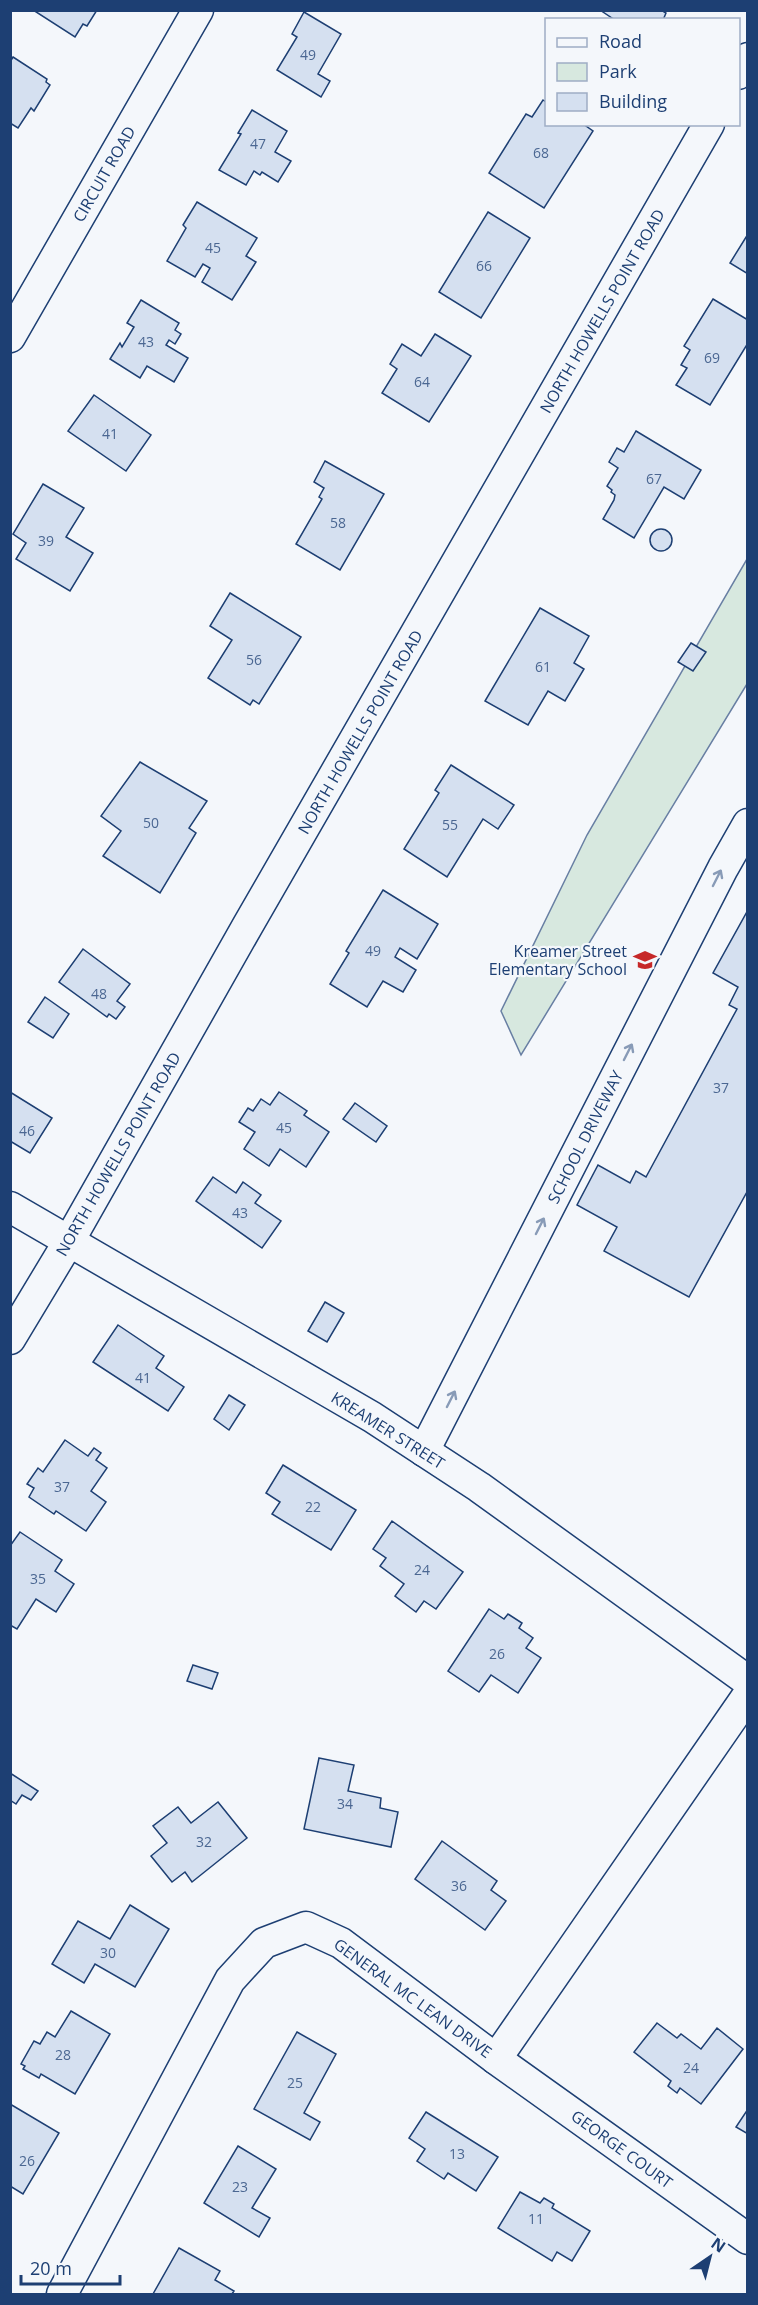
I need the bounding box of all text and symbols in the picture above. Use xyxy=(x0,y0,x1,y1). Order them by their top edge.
legend xyxy=(545,18,740,126)
text: Road xyxy=(599,29,642,53)
house number: 49 xyxy=(300,45,316,64)
text: Park xyxy=(599,59,637,83)
text: Building xyxy=(599,89,667,113)
street label: CIRCUIT ROAD xyxy=(68,122,140,226)
house number: 47 xyxy=(250,134,266,153)
house number: 68 xyxy=(533,143,549,162)
street label: NORTH HOWELLS POINT ROAD xyxy=(534,205,670,417)
house number: 45 xyxy=(205,238,221,257)
house number: 66 xyxy=(476,256,492,275)
house number: 43 xyxy=(138,332,154,351)
house number: 69 xyxy=(704,348,720,367)
house number: 64 xyxy=(414,372,430,391)
house number: 41 xyxy=(102,424,118,443)
house number: 67 xyxy=(646,469,662,488)
house number: 58 xyxy=(330,513,346,532)
house number: 39 xyxy=(38,531,54,550)
street label: NORTH HOWELLS POINT ROAD xyxy=(292,626,428,838)
house number: 56 xyxy=(246,650,262,669)
house number: 61 xyxy=(535,657,551,676)
house number: 50 xyxy=(143,813,159,832)
house number: 55 xyxy=(442,815,458,834)
one-way arrow xyxy=(712,870,724,888)
place label: Kreamer Street Elementary School xyxy=(489,940,627,980)
house number: 49 xyxy=(365,941,381,960)
school or university icon: Kreamer Street Elementary School xyxy=(632,947,658,973)
house number: 48 xyxy=(91,984,107,1003)
one-way arrow xyxy=(623,1043,635,1061)
street label: NORTH HOWELLS POINT ROAD xyxy=(50,1048,186,1260)
street label: SCHOOL DRIVEWAY xyxy=(542,1067,628,1207)
house number: 37 xyxy=(713,1078,729,1097)
house number: 45 xyxy=(276,1118,292,1137)
house number: 46 xyxy=(19,1121,35,1140)
house number: 43 xyxy=(232,1203,248,1222)
one-way arrow xyxy=(534,1217,546,1235)
house number: 41 xyxy=(135,1368,151,1387)
street label: KREAMER STREET xyxy=(327,1386,449,1474)
one-way arrow xyxy=(445,1391,457,1408)
house number: 37 xyxy=(54,1477,70,1496)
house number: 22 xyxy=(305,1497,321,1516)
house number: 24 xyxy=(414,1560,430,1579)
house number: 35 xyxy=(30,1569,46,1588)
house number: 26 xyxy=(489,1644,505,1663)
house number: 34 xyxy=(337,1794,353,1813)
house number: 32 xyxy=(196,1832,212,1851)
house number: 36 xyxy=(451,1876,467,1895)
street label: GENERAL MC LEAN DRIVE xyxy=(329,1933,497,2063)
house number: 30 xyxy=(100,1943,116,1962)
house number: 28 xyxy=(55,2045,71,2064)
house number: 24 xyxy=(683,2058,699,2077)
house number: 25 xyxy=(287,2073,303,2092)
street label: GEORGE COURT xyxy=(567,2105,677,2193)
house number: 13 xyxy=(449,2144,465,2163)
house number: 26 xyxy=(19,2151,35,2170)
house number: 23 xyxy=(232,2177,248,2196)
house number: 11 xyxy=(528,2209,544,2228)
north arrow xyxy=(680,2227,740,2287)
text: N xyxy=(707,2232,730,2257)
scale bar xyxy=(21,2248,120,2286)
text: 20 m xyxy=(30,2256,72,2280)

